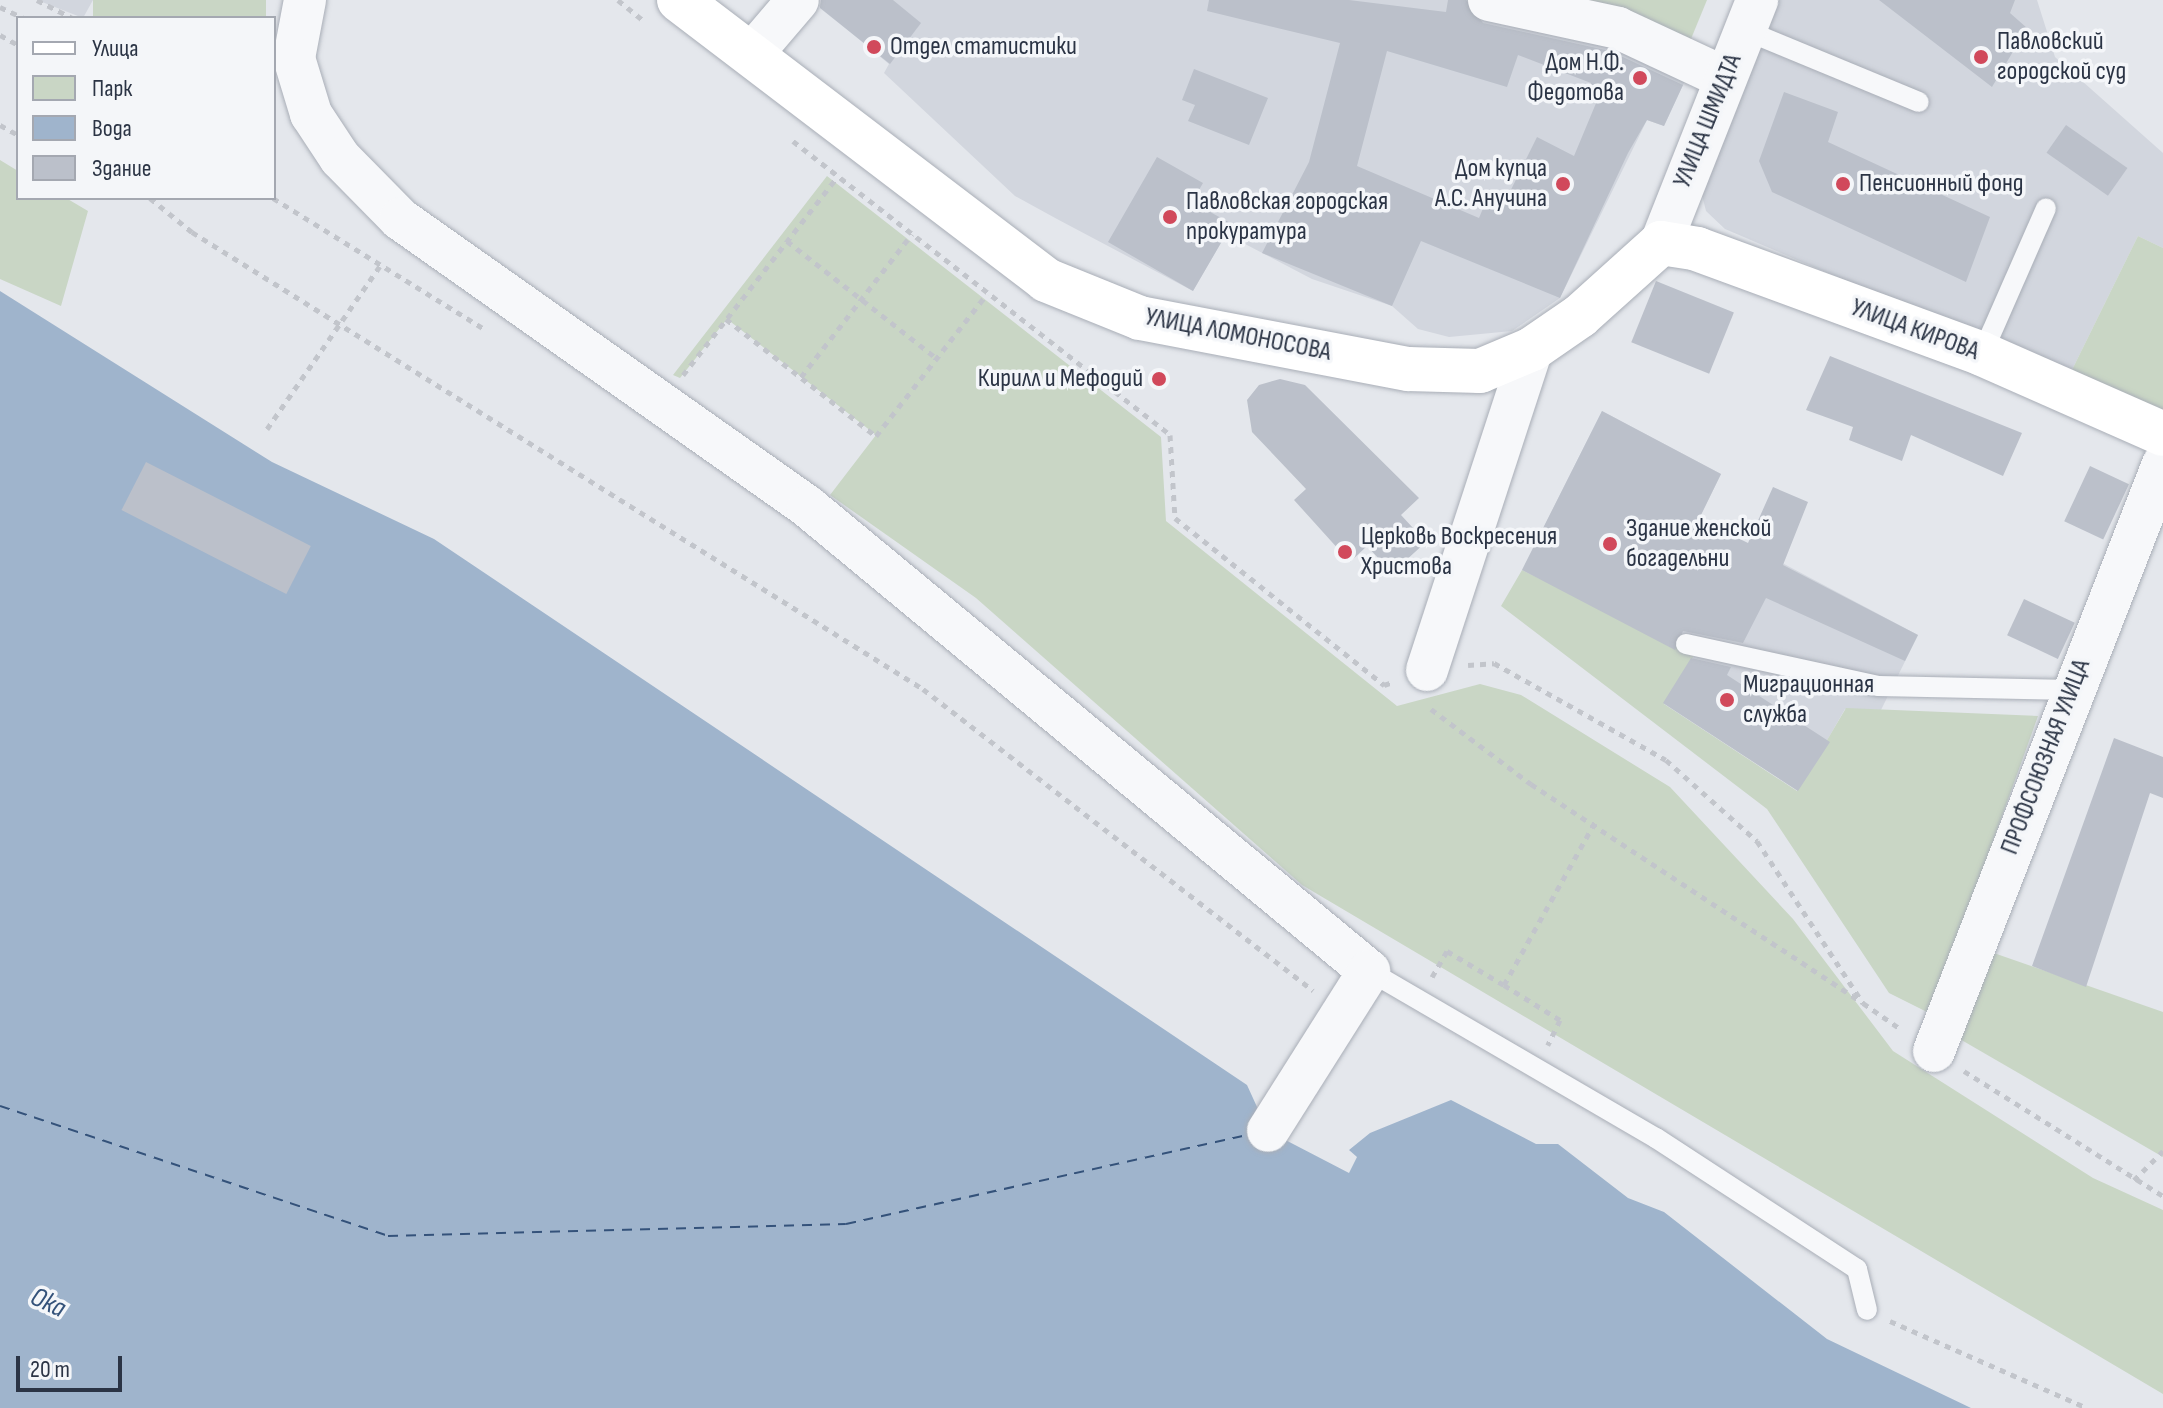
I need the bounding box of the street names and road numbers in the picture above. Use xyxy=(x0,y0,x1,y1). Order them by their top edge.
street label: УЛИЦА ШМИДТА xyxy=(1667,50,1749,192)
street label: УЛИЦА КИРОВА xyxy=(1847,292,1983,368)
street label: УЛИЦА ЛОМОНОСОВА xyxy=(1142,302,1334,368)
street label: ПРОФСОЮЗНАЯ УЛИЦА xyxy=(1994,655,2098,859)

